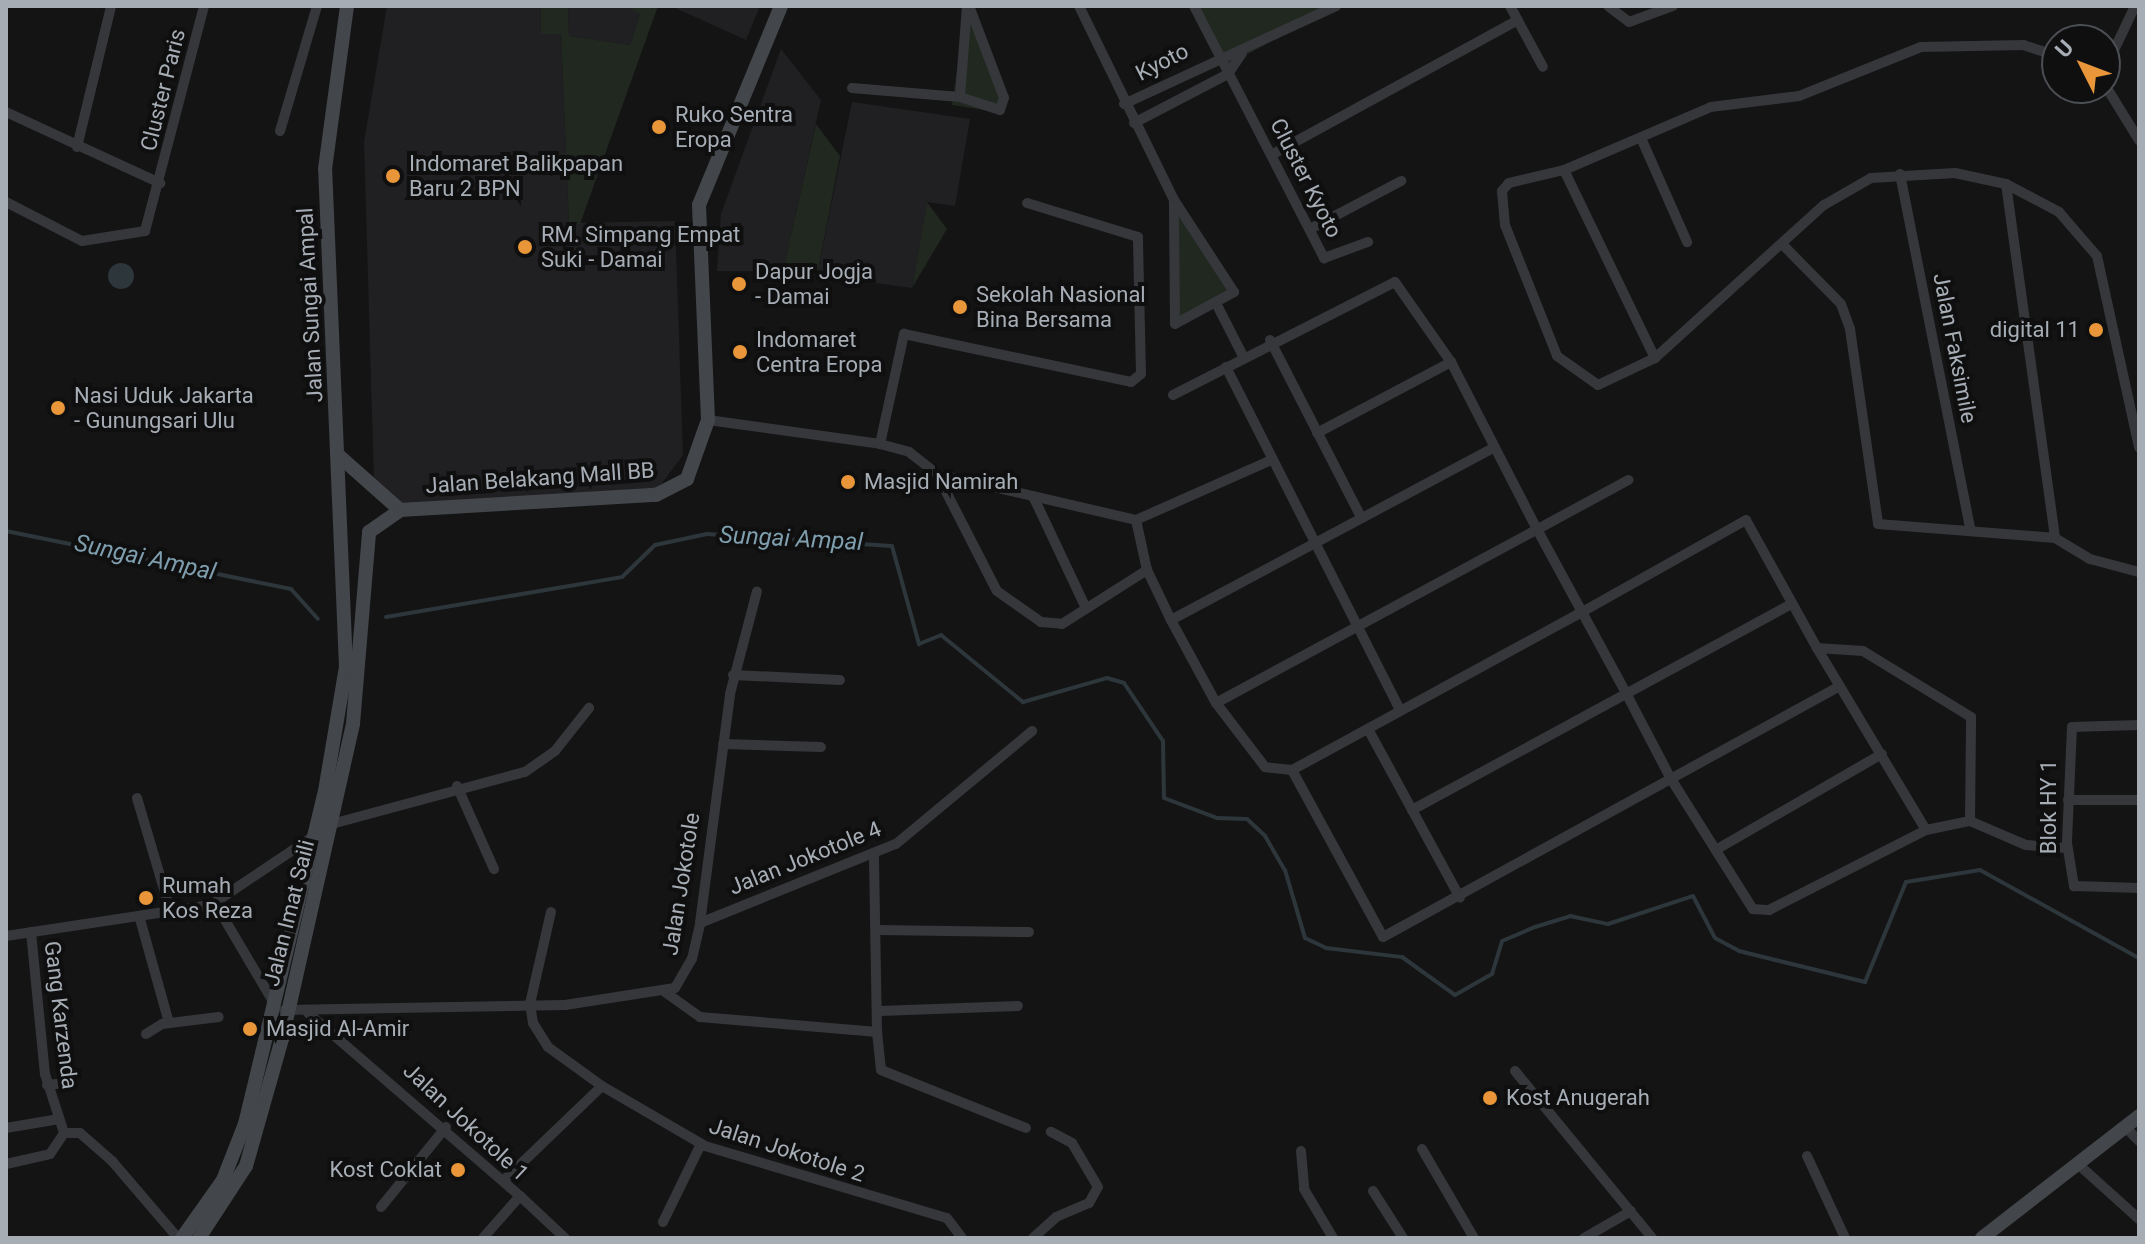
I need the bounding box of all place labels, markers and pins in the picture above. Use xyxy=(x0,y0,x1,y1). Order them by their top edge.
place label: Ruko Sentra Eropa xyxy=(675,101,793,152)
marker: Ruko Sentra Eropa xyxy=(650,118,668,136)
place label: Indomaret Balikpapan Baru 2 BPN xyxy=(409,150,623,202)
marker: Indomaret Balikpapan Baru 2 BPN xyxy=(384,167,402,185)
place label: RM. Simpang Empat Suki - Damai xyxy=(541,221,740,272)
marker: RM. Simpang Empat Suki - Damai xyxy=(516,238,534,256)
place label: Dapur Jogja - Damai xyxy=(755,258,873,310)
marker: Dapur Jogja - Damai xyxy=(730,275,748,293)
place label: Sekolah Nasional Bina Bersama xyxy=(976,281,1146,332)
marker: Sekolah Nasional Bina Bersama xyxy=(951,298,969,316)
place label: digital 11 xyxy=(1990,317,2080,343)
marker: digital 11 xyxy=(2087,321,2105,339)
place label: Indomaret Centra Eropa xyxy=(756,326,882,378)
marker: Indomaret Centra Eropa xyxy=(731,343,749,361)
place label: Nasi Uduk Jakarta - Gunungsari Ulu xyxy=(74,382,254,434)
marker: Nasi Uduk Jakarta - Gunungsari Ulu xyxy=(49,399,67,417)
place label: Masjid Namirah xyxy=(864,469,1018,495)
marker: Masjid Namirah xyxy=(839,473,857,491)
place label: Rumah Kos Reza xyxy=(162,872,253,924)
marker: Rumah Kos Reza xyxy=(137,889,155,907)
place label: Masjid Al-Amir xyxy=(266,1016,409,1042)
marker: Masjid Al-Amir xyxy=(241,1020,259,1038)
place label: Kost Anugerah xyxy=(1506,1085,1650,1111)
marker: Kost Anugerah xyxy=(1481,1089,1499,1107)
place label: Kost Coklat xyxy=(329,1157,442,1183)
marker: Kost Coklat xyxy=(449,1161,467,1179)

